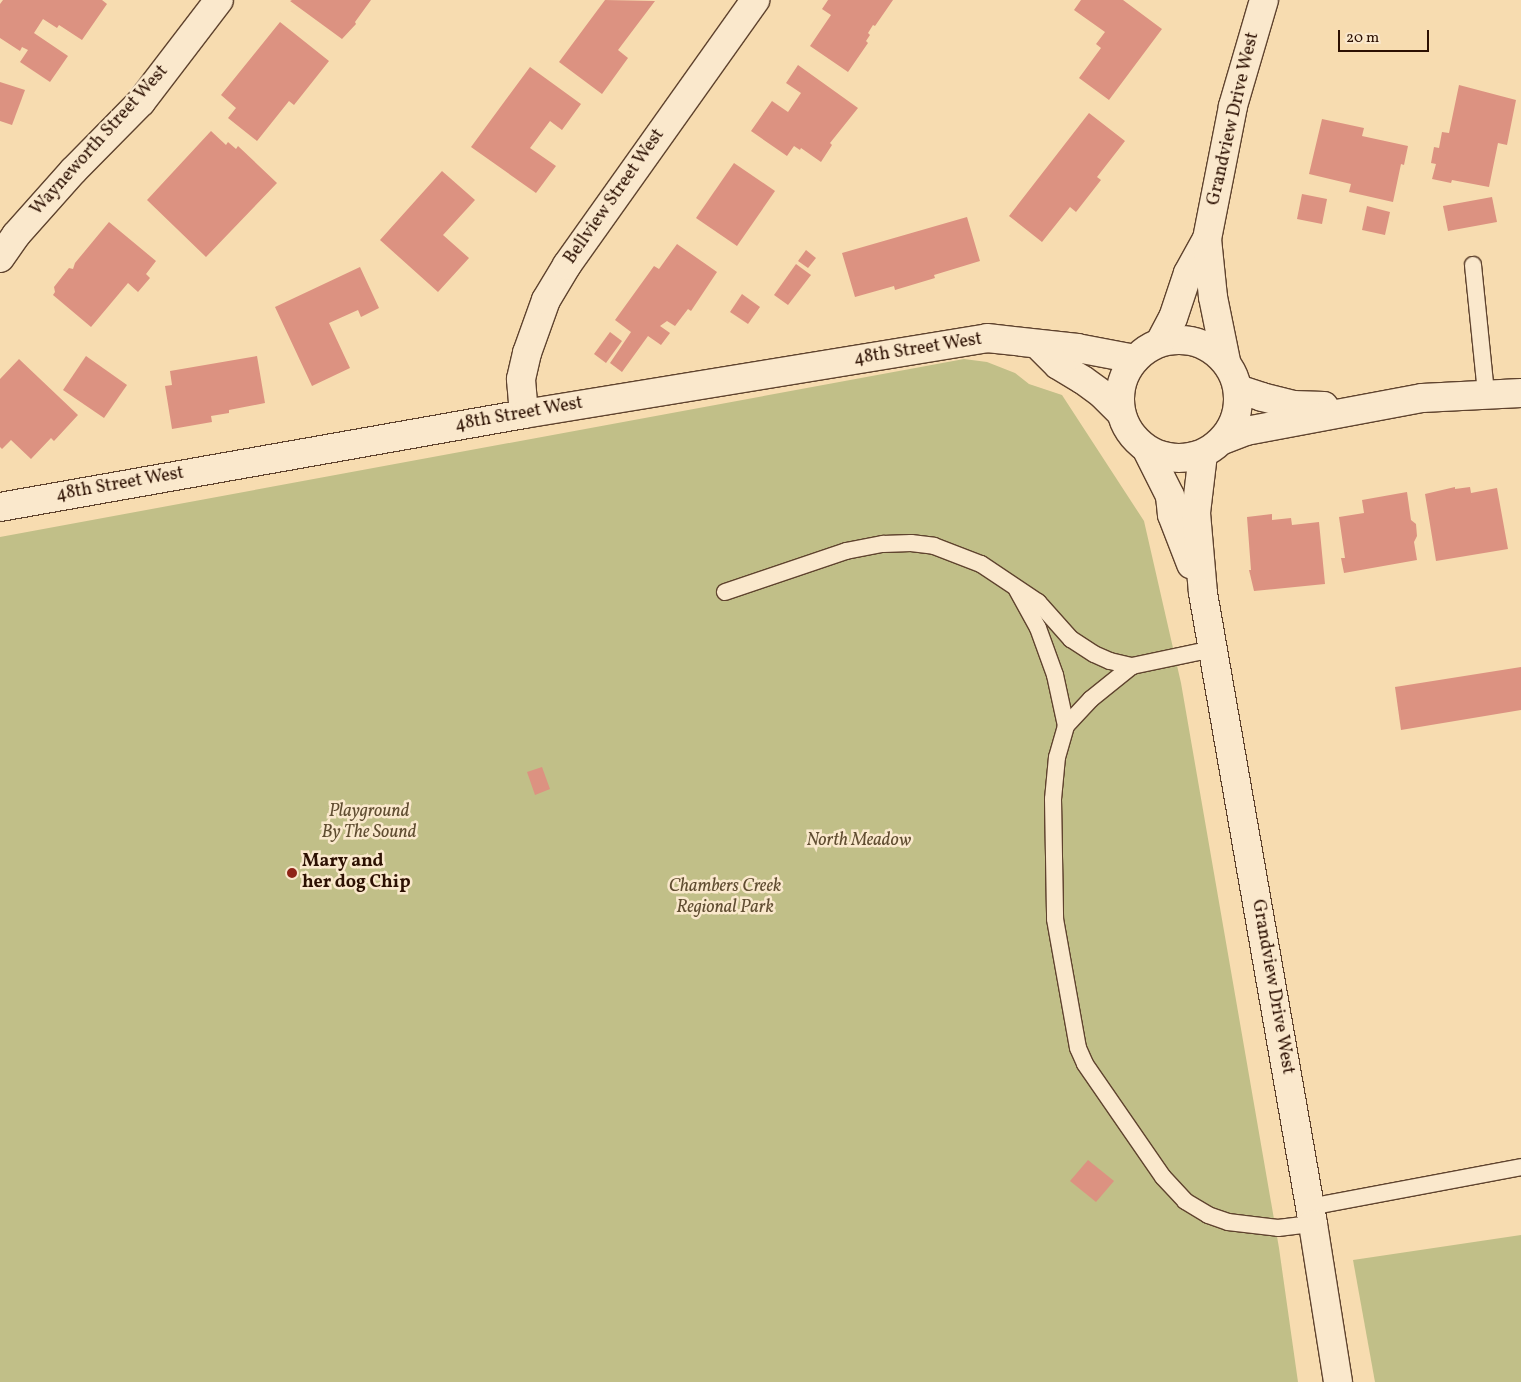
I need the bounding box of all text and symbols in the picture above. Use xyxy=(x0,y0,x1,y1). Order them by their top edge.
scale bar xyxy=(1341,20,1432,52)
text: 20 m xyxy=(1346,28,1379,49)
street label: Grandview Drive West xyxy=(1203,30,1265,208)
street label: Wayneworth Street West xyxy=(27,61,173,221)
street label: Bellview Street West xyxy=(560,125,670,269)
street label: 48th Street West xyxy=(852,329,984,371)
street label: 48th Street West xyxy=(453,393,585,437)
street label: 48th Street West xyxy=(54,463,186,507)
park label: Playground By The Sound xyxy=(322,802,416,844)
park label: North Meadow xyxy=(807,830,911,852)
place label: Mary and her dog Chip xyxy=(302,852,411,894)
marker: Mary and her dog Chip xyxy=(286,867,298,879)
park label: Chambers Creek Regional Park xyxy=(669,877,781,920)
street label: Grandview Drive West xyxy=(1246,897,1298,1077)

